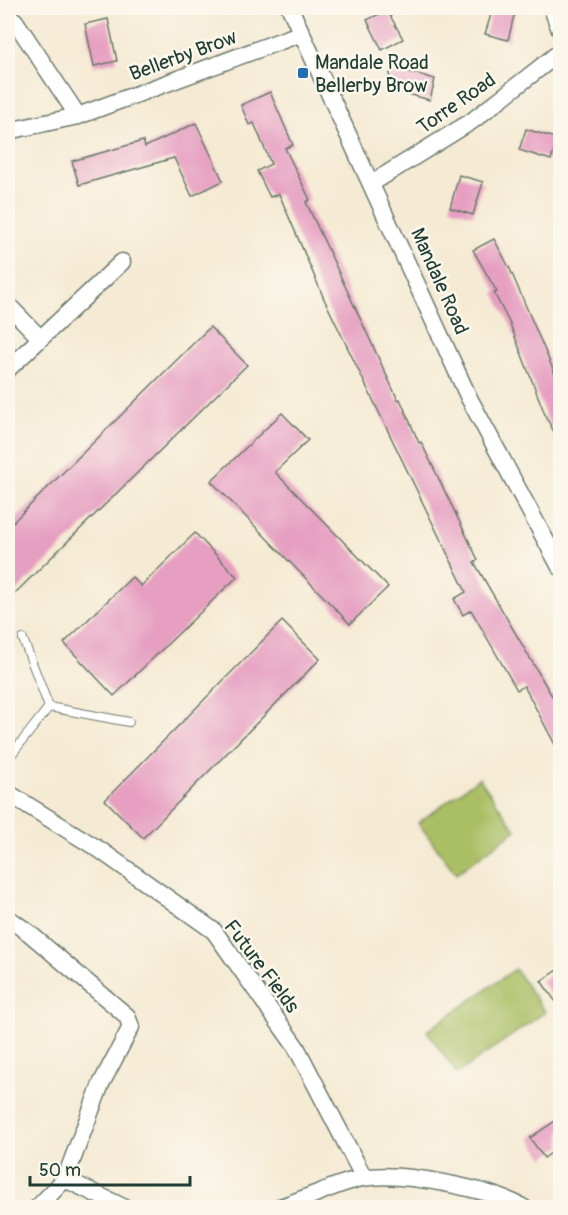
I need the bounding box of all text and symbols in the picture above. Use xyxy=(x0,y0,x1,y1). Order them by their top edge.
street label: Bellerby Brow xyxy=(126,24,241,86)
place label: Mandale Road Bellerby Brow xyxy=(315,50,429,98)
marker: Mandale Road Bellerby Brow xyxy=(296,66,310,80)
street label: Torre Road xyxy=(412,67,501,140)
street label: Mandale Road xyxy=(405,224,474,338)
street label: Future Fields xyxy=(218,915,305,1018)
scale bar xyxy=(30,1149,190,1187)
text: 50 m xyxy=(39,1159,81,1182)

